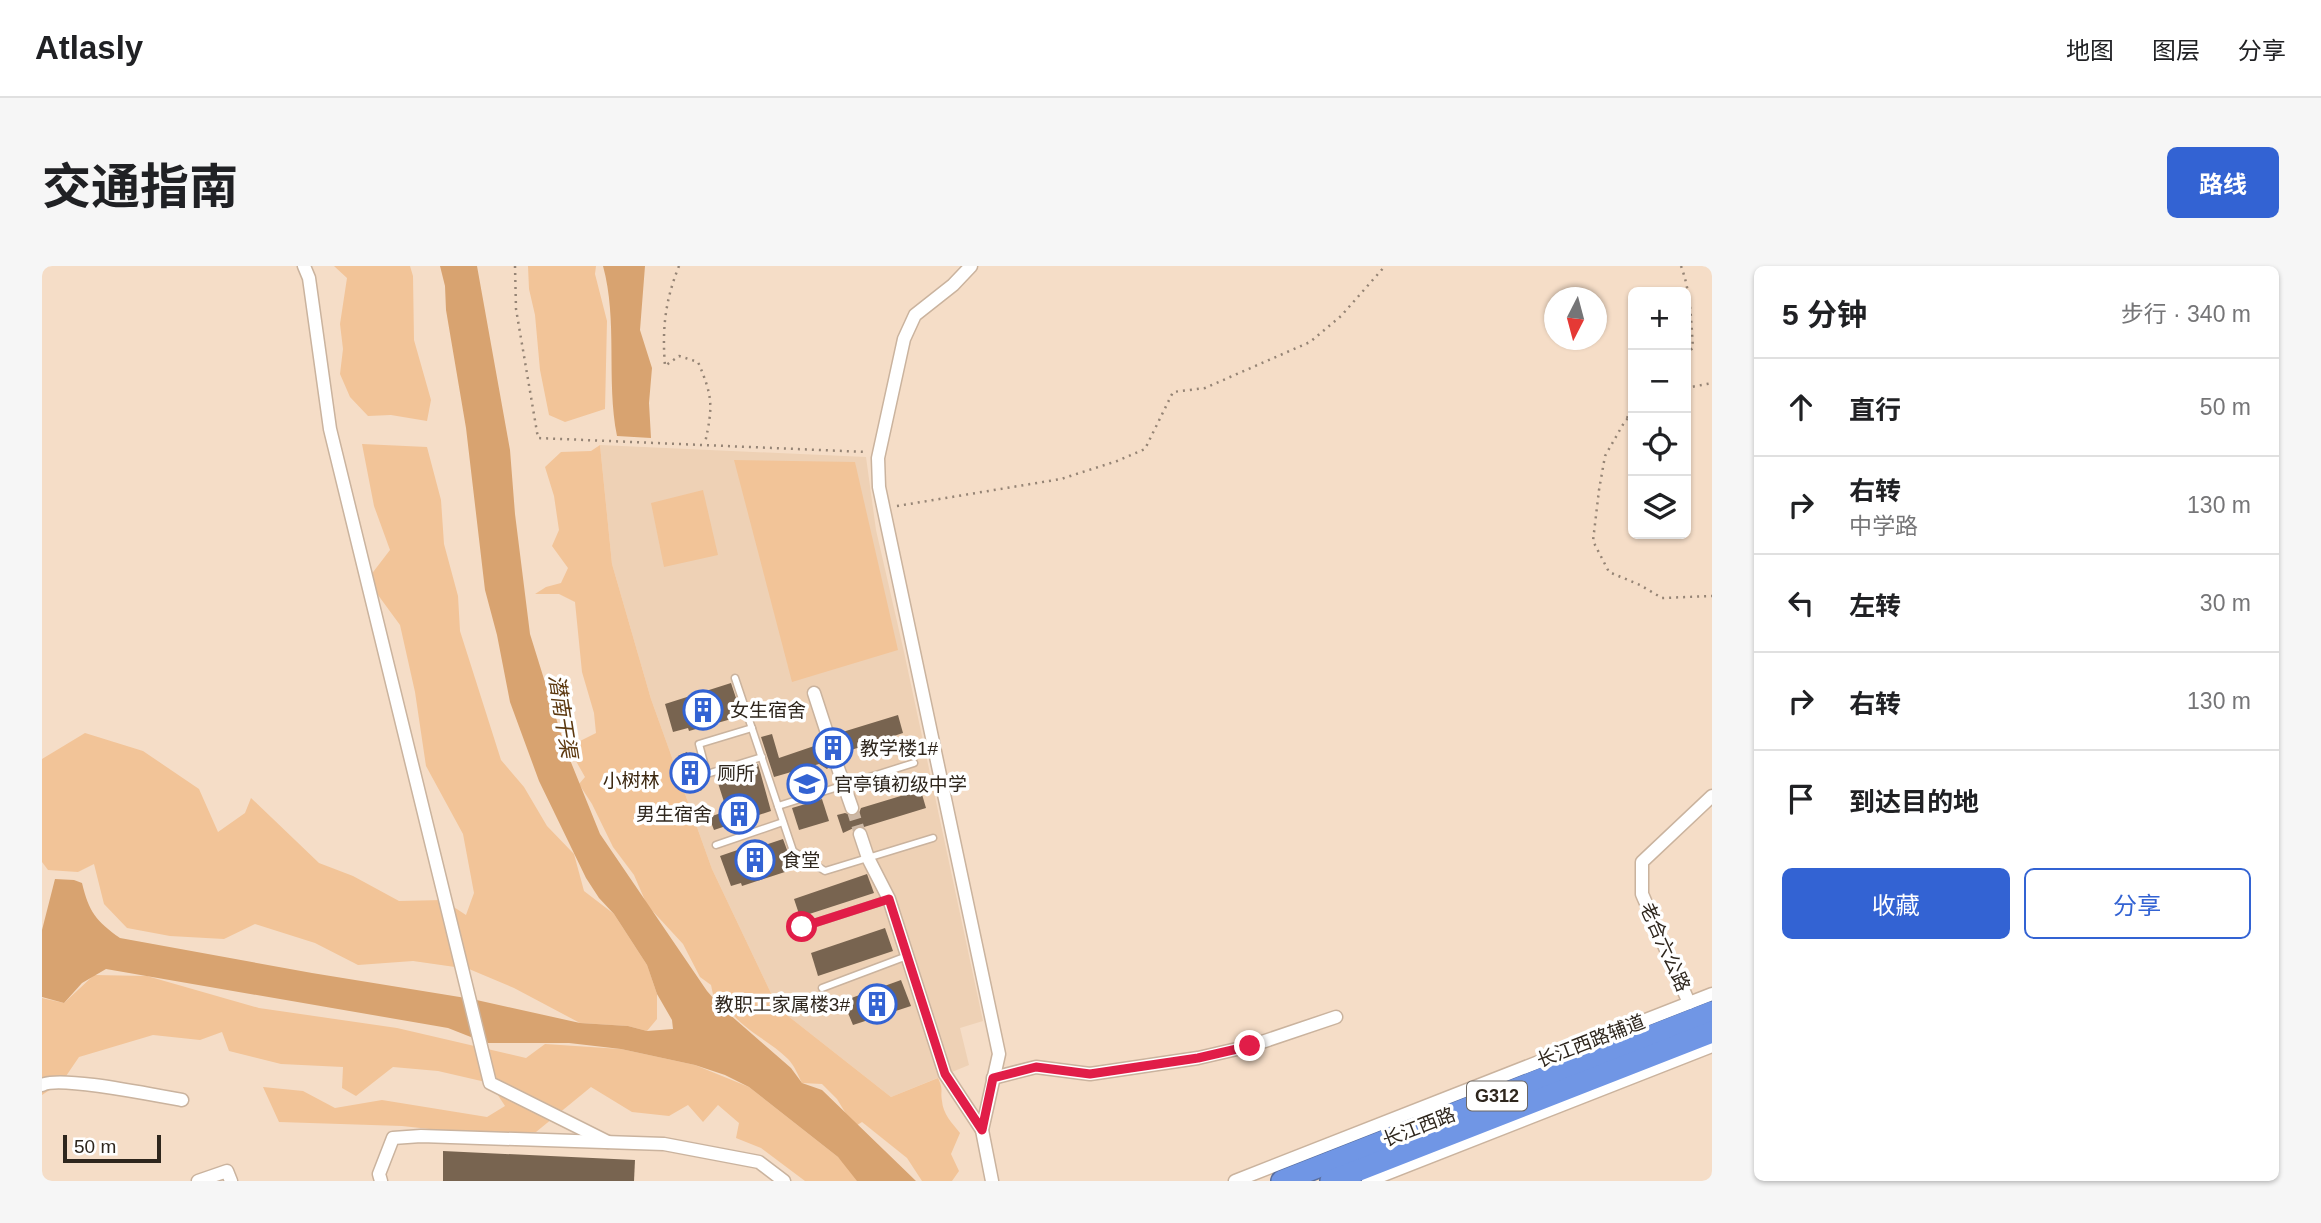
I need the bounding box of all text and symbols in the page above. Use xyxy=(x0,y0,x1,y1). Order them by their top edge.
text: Atlasly xyxy=(35,29,143,66)
text: 地图 xyxy=(2066,37,2114,64)
text: 图层 xyxy=(2152,37,2200,64)
text: 分享 xyxy=(2238,37,2286,64)
button: 路线 xyxy=(2167,147,2279,218)
text: 交通指南 xyxy=(42,160,238,214)
north arrow xyxy=(1544,287,1607,350)
map controls xyxy=(1628,287,1691,539)
button: + xyxy=(1628,287,1691,350)
text: 5 分钟 xyxy=(1782,298,1867,331)
text: 步行 · 340 m xyxy=(2121,301,2251,327)
button: − xyxy=(1628,350,1691,413)
icon: ahead xyxy=(1782,388,1820,426)
text: 50 m xyxy=(2200,394,2251,420)
text: 直行 xyxy=(1849,395,1901,425)
button: locate xyxy=(1628,413,1691,476)
button: layers xyxy=(1628,476,1691,539)
text: 右转 xyxy=(1849,476,1901,506)
icon: right xyxy=(1782,486,1820,524)
text: 130 m xyxy=(2187,492,2251,518)
text: 中学路 xyxy=(1849,513,1918,539)
icon: left xyxy=(1782,584,1820,622)
text: 30 m xyxy=(2200,590,2251,616)
text: 左转 xyxy=(1849,591,1901,621)
water label: 潜南干渠 xyxy=(545,673,581,762)
icon: right xyxy=(1782,682,1820,720)
text: 130 m xyxy=(2187,688,2251,714)
building icon: 女生宿舍 xyxy=(682,689,724,731)
text: 右转 xyxy=(1849,689,1901,719)
place label: 女生宿舍 xyxy=(730,700,806,721)
building icon: 教学楼1# xyxy=(812,727,854,769)
place label: 教学楼1# xyxy=(860,738,939,759)
building icon: 厕所 xyxy=(669,752,711,794)
place label: 厕所 xyxy=(717,763,755,784)
school or university icon: 官亭镇初级中学 xyxy=(786,763,828,805)
park label: 小树林 xyxy=(602,770,660,791)
place label: 官亭镇初级中学 xyxy=(834,774,967,795)
icon: arrive xyxy=(1782,780,1820,818)
text: 到达目的地 xyxy=(1849,787,1979,817)
building icon: 男生宿舍 xyxy=(718,793,760,835)
place label: 男生宿舍 xyxy=(636,804,712,825)
building icon: 食堂 xyxy=(734,839,776,881)
place label: 食堂 xyxy=(782,850,820,871)
button: 收藏 xyxy=(1782,868,2010,939)
button: 分享 xyxy=(2024,868,2251,939)
street label: 老合六公路 xyxy=(1636,899,1694,995)
route start xyxy=(786,911,817,942)
building icon: 教职工家属楼3# xyxy=(856,983,898,1025)
place label: 教职工家属楼3# xyxy=(715,994,850,1015)
street label: 长江西路辅道 xyxy=(1534,1011,1648,1071)
route end xyxy=(1234,1030,1265,1061)
road number: G312 xyxy=(1467,1082,1527,1110)
street label: 长江西路 xyxy=(1380,1104,1458,1150)
scale bar xyxy=(63,1132,161,1164)
text: 50 m xyxy=(74,1136,116,1157)

